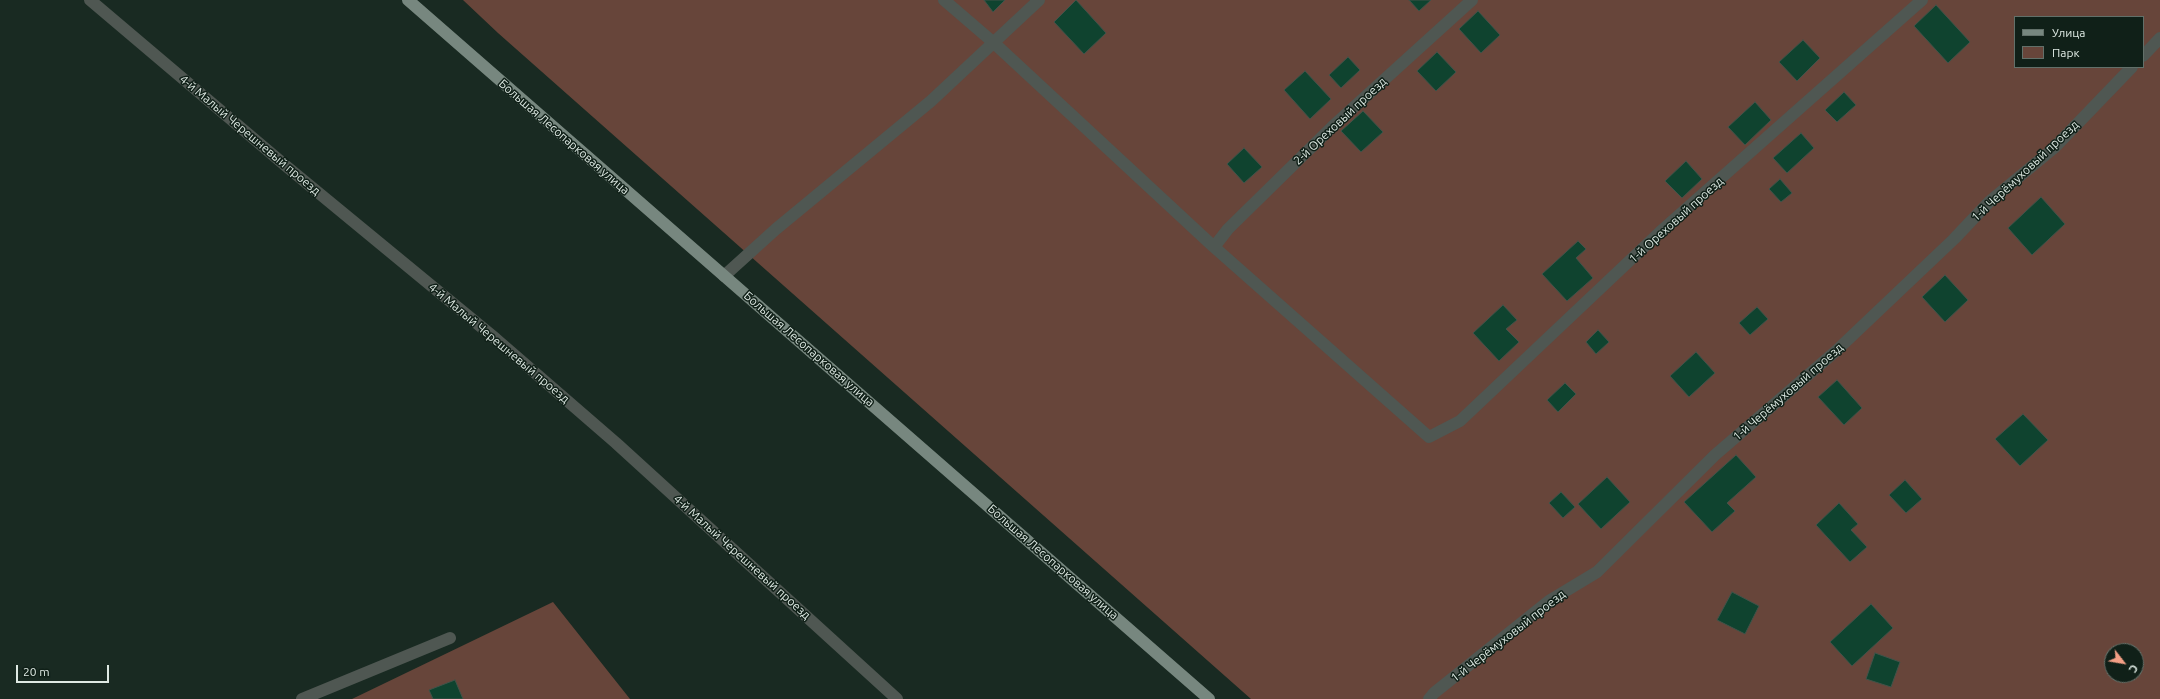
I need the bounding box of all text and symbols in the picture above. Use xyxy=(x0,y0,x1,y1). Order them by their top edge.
legend xyxy=(2014,16,2144,68)
text: Улица xyxy=(2052,26,2085,39)
text: Парк xyxy=(2052,46,2080,59)
street label: 4-й Малый Черешневый проезд xyxy=(177,72,323,198)
street label: 2-й Ореховый проезд xyxy=(1291,74,1389,168)
street label: Большая Лесопарковая улица xyxy=(496,76,632,198)
street label: 1-й Черёмуховый проезд xyxy=(1968,118,2082,224)
street label: 1-й Ореховый проезд xyxy=(1626,174,1726,266)
street label: 4-й Малый Черешневый проезд xyxy=(426,280,572,406)
street label: Большая Лесопарковая улица xyxy=(741,288,877,410)
street label: 1-й Черёмуховый проезд xyxy=(1730,340,1846,444)
street label: 4-й Малый Черешневый проезд xyxy=(671,492,813,622)
street label: Большая Лесопарковая улица xyxy=(985,501,1121,623)
street label: 1-й Черёмуховый проезд xyxy=(1448,587,1568,685)
north arrow xyxy=(2104,643,2144,683)
scale bar xyxy=(18,657,111,683)
text: С xyxy=(2126,663,2140,675)
text: 20 m xyxy=(23,665,50,678)

